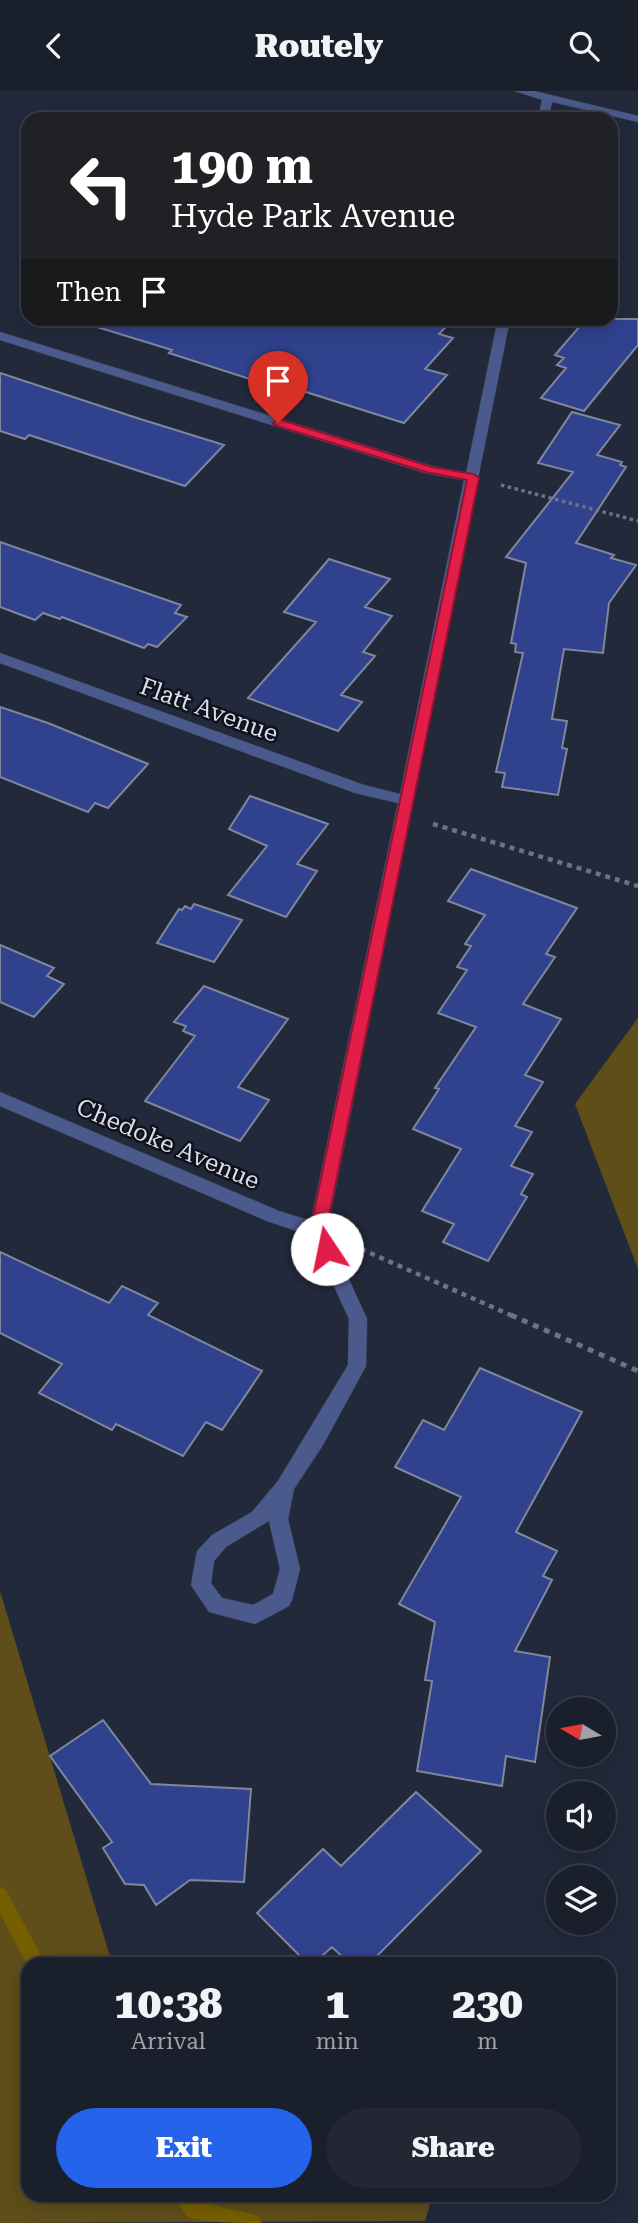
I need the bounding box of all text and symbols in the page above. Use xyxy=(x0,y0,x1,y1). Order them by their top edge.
icon: back xyxy=(35,27,73,65)
text: Routely xyxy=(255,27,383,65)
icon: search xyxy=(565,27,603,65)
text: 190 m xyxy=(171,138,313,195)
icon: left xyxy=(56,140,147,231)
text: Hyde Park Avenue xyxy=(171,197,455,235)
icon: arrive xyxy=(135,273,173,311)
text: Then xyxy=(56,277,121,307)
pin xyxy=(248,351,308,423)
icon: arrive xyxy=(259,362,297,400)
street label: Flatt Avenue xyxy=(136,672,282,748)
street label: Chedoke Avenue xyxy=(72,1093,264,1195)
position arrow xyxy=(290,1212,364,1286)
north arrow xyxy=(546,1697,616,1767)
map controls xyxy=(546,1697,616,1935)
button: sound xyxy=(546,1781,616,1851)
button: layers xyxy=(546,1865,616,1935)
text: 10:38 xyxy=(114,1979,222,2028)
text: 1 xyxy=(325,1979,349,2028)
text: 230 xyxy=(452,1979,523,2028)
text: Arrival xyxy=(131,2028,206,2055)
text: min xyxy=(316,2028,359,2055)
text: m xyxy=(477,2028,498,2055)
button: Exit xyxy=(56,2108,312,2188)
button: Share xyxy=(326,2108,581,2188)

